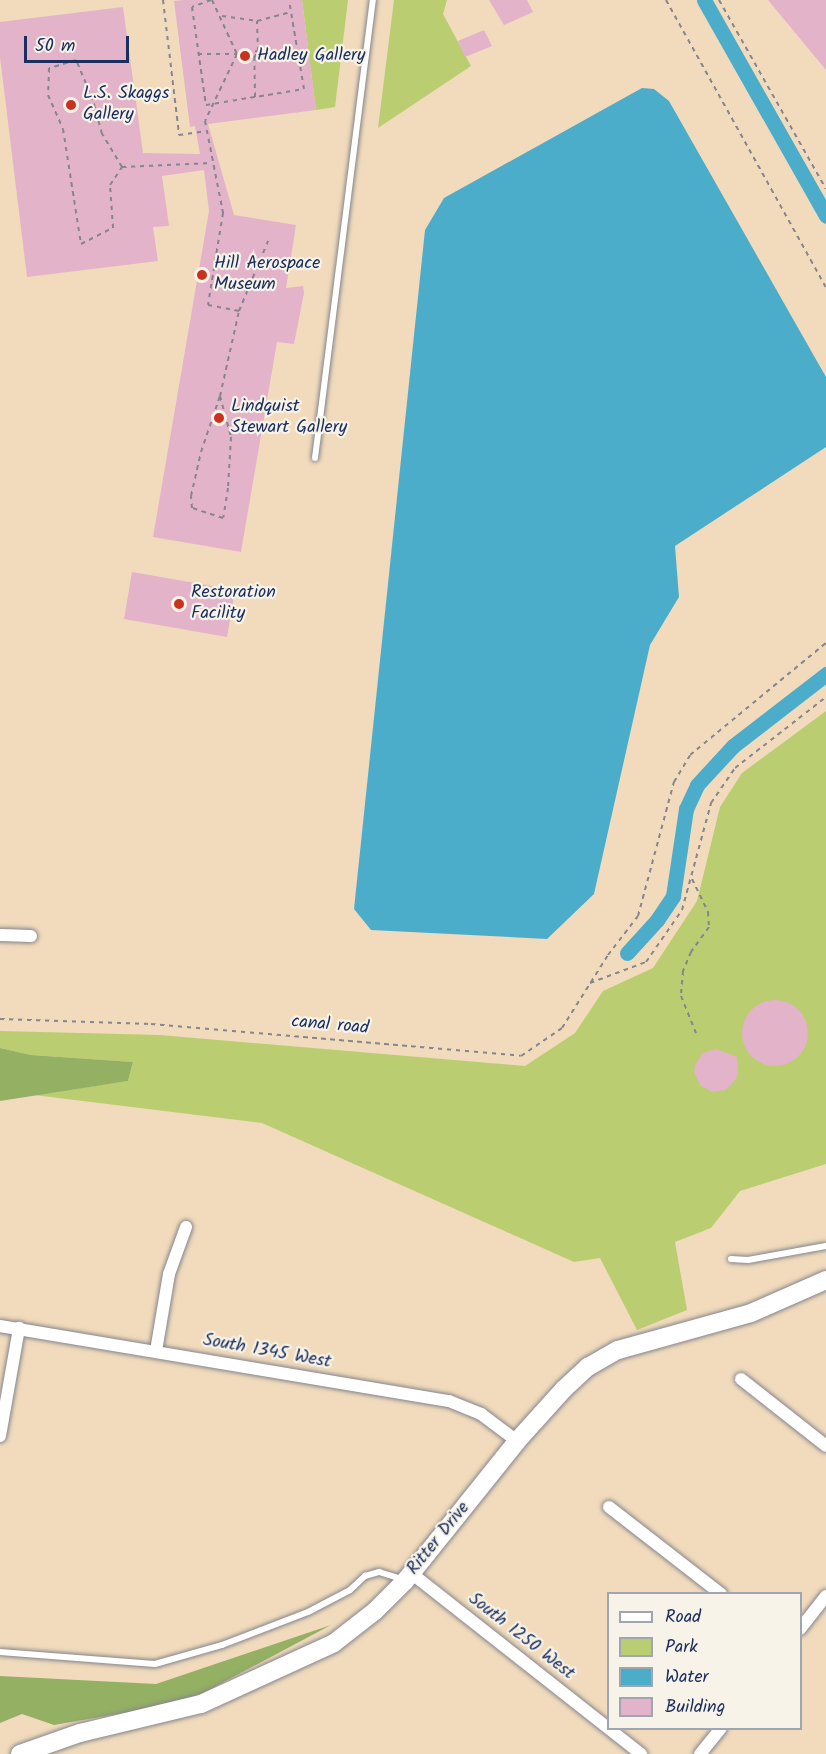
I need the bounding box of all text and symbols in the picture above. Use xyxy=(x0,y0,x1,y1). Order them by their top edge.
scale bar xyxy=(27,24,132,62)
text: 50 m xyxy=(35,32,75,61)
place label: Hadley Gallery xyxy=(257,45,365,67)
marker: Hadley Gallery xyxy=(238,49,252,63)
place label: L.S. Skaggs Gallery xyxy=(83,84,169,127)
marker: L.S. Skaggs Gallery xyxy=(64,98,78,112)
place label: Hill Aerospace Museum xyxy=(214,254,320,296)
marker: Hill Aerospace Museum xyxy=(195,268,209,282)
place label: Lindquist Stewart Gallery xyxy=(231,397,347,440)
marker: Lindquist Stewart Gallery xyxy=(212,411,226,425)
place label: Restoration Facility xyxy=(191,583,276,626)
marker: Restoration Facility xyxy=(172,597,186,611)
street label: canal road xyxy=(290,1012,370,1040)
street label: South 1345 West xyxy=(201,1330,333,1374)
street label: Ritter Drive xyxy=(403,1498,475,1580)
street label: South 1250 West xyxy=(464,1589,578,1685)
legend xyxy=(607,1592,802,1730)
text: Road xyxy=(665,1603,701,1632)
text: Park xyxy=(665,1633,698,1662)
text: Water xyxy=(665,1663,709,1692)
text: Building xyxy=(665,1693,725,1722)

